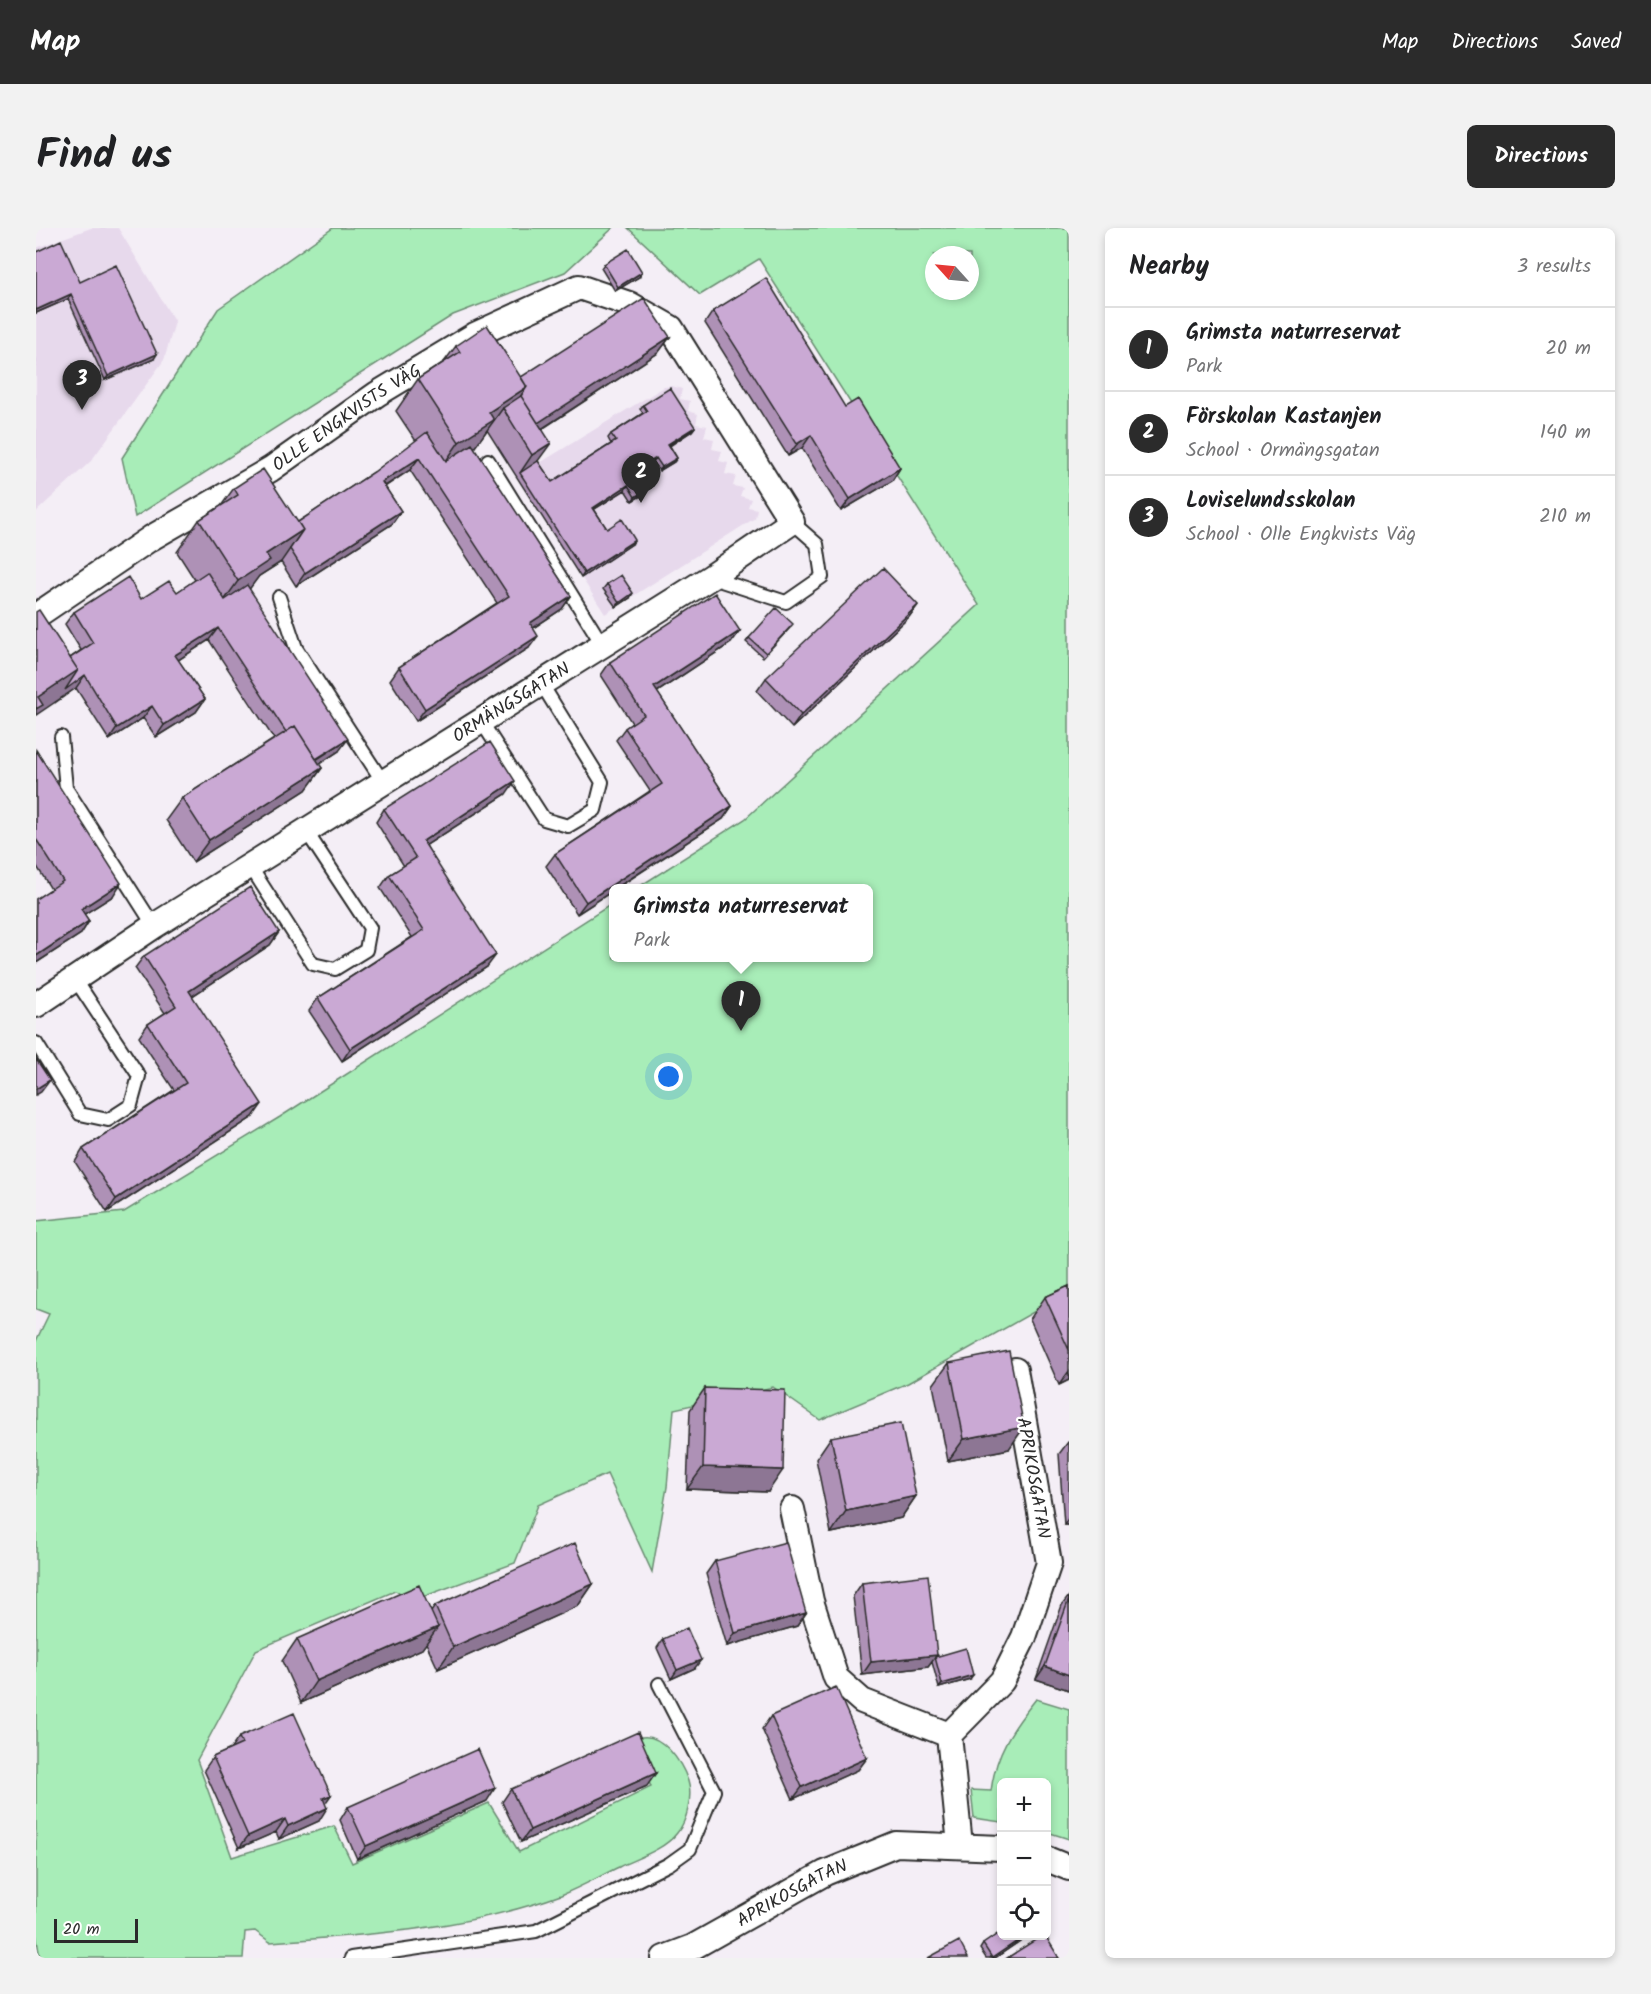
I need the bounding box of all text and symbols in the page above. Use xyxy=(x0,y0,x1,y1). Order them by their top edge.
text: Map xyxy=(30,20,81,65)
text: Map xyxy=(1382,26,1418,59)
text: Directions xyxy=(1451,26,1538,59)
text: Saved xyxy=(1571,26,1621,59)
text: Find us xyxy=(36,123,172,190)
button: Directions xyxy=(1467,125,1615,188)
north arrow xyxy=(925,246,979,300)
text: Nearby xyxy=(1129,246,1209,288)
text: 3 results xyxy=(1517,251,1591,283)
text: Grimsta naturreservat xyxy=(1186,316,1401,351)
text: 1 xyxy=(1145,333,1152,365)
text: 20 m xyxy=(1545,333,1591,365)
text: Park xyxy=(1186,351,1222,383)
street label: OLLE ENGKVISTS VÄG xyxy=(267,357,428,480)
pin: 3 xyxy=(62,360,102,410)
text: Förskolan Kastanjen xyxy=(1186,400,1381,435)
text: 2 xyxy=(1143,417,1154,449)
text: 140 m xyxy=(1540,417,1591,449)
text: School · Ormängsgatan xyxy=(1186,435,1380,467)
pin: 2 xyxy=(622,454,660,503)
text: Loviselundsskolan xyxy=(1186,484,1355,519)
text: 3 xyxy=(1143,501,1154,533)
text: 210 m xyxy=(1539,501,1591,533)
text: School · Olle Engkvists Väg xyxy=(1186,519,1416,551)
street label: ORMÄNGSGATAN xyxy=(447,655,576,751)
popup xyxy=(609,884,873,962)
text: Grimsta naturreservat xyxy=(634,890,848,925)
text: Park xyxy=(634,925,670,957)
pin: 1 xyxy=(722,982,760,1031)
your location xyxy=(654,1062,683,1091)
street label: APRIKOSGATAN xyxy=(1008,1415,1057,1541)
map controls xyxy=(997,1778,1051,1940)
button: + xyxy=(997,1778,1051,1832)
button: − xyxy=(997,1832,1051,1886)
street label: APRIKOSGATAN xyxy=(732,1852,852,1936)
button: locate xyxy=(997,1886,1051,1940)
scale bar xyxy=(54,1916,138,1944)
text: 20 m xyxy=(63,1917,99,1942)

